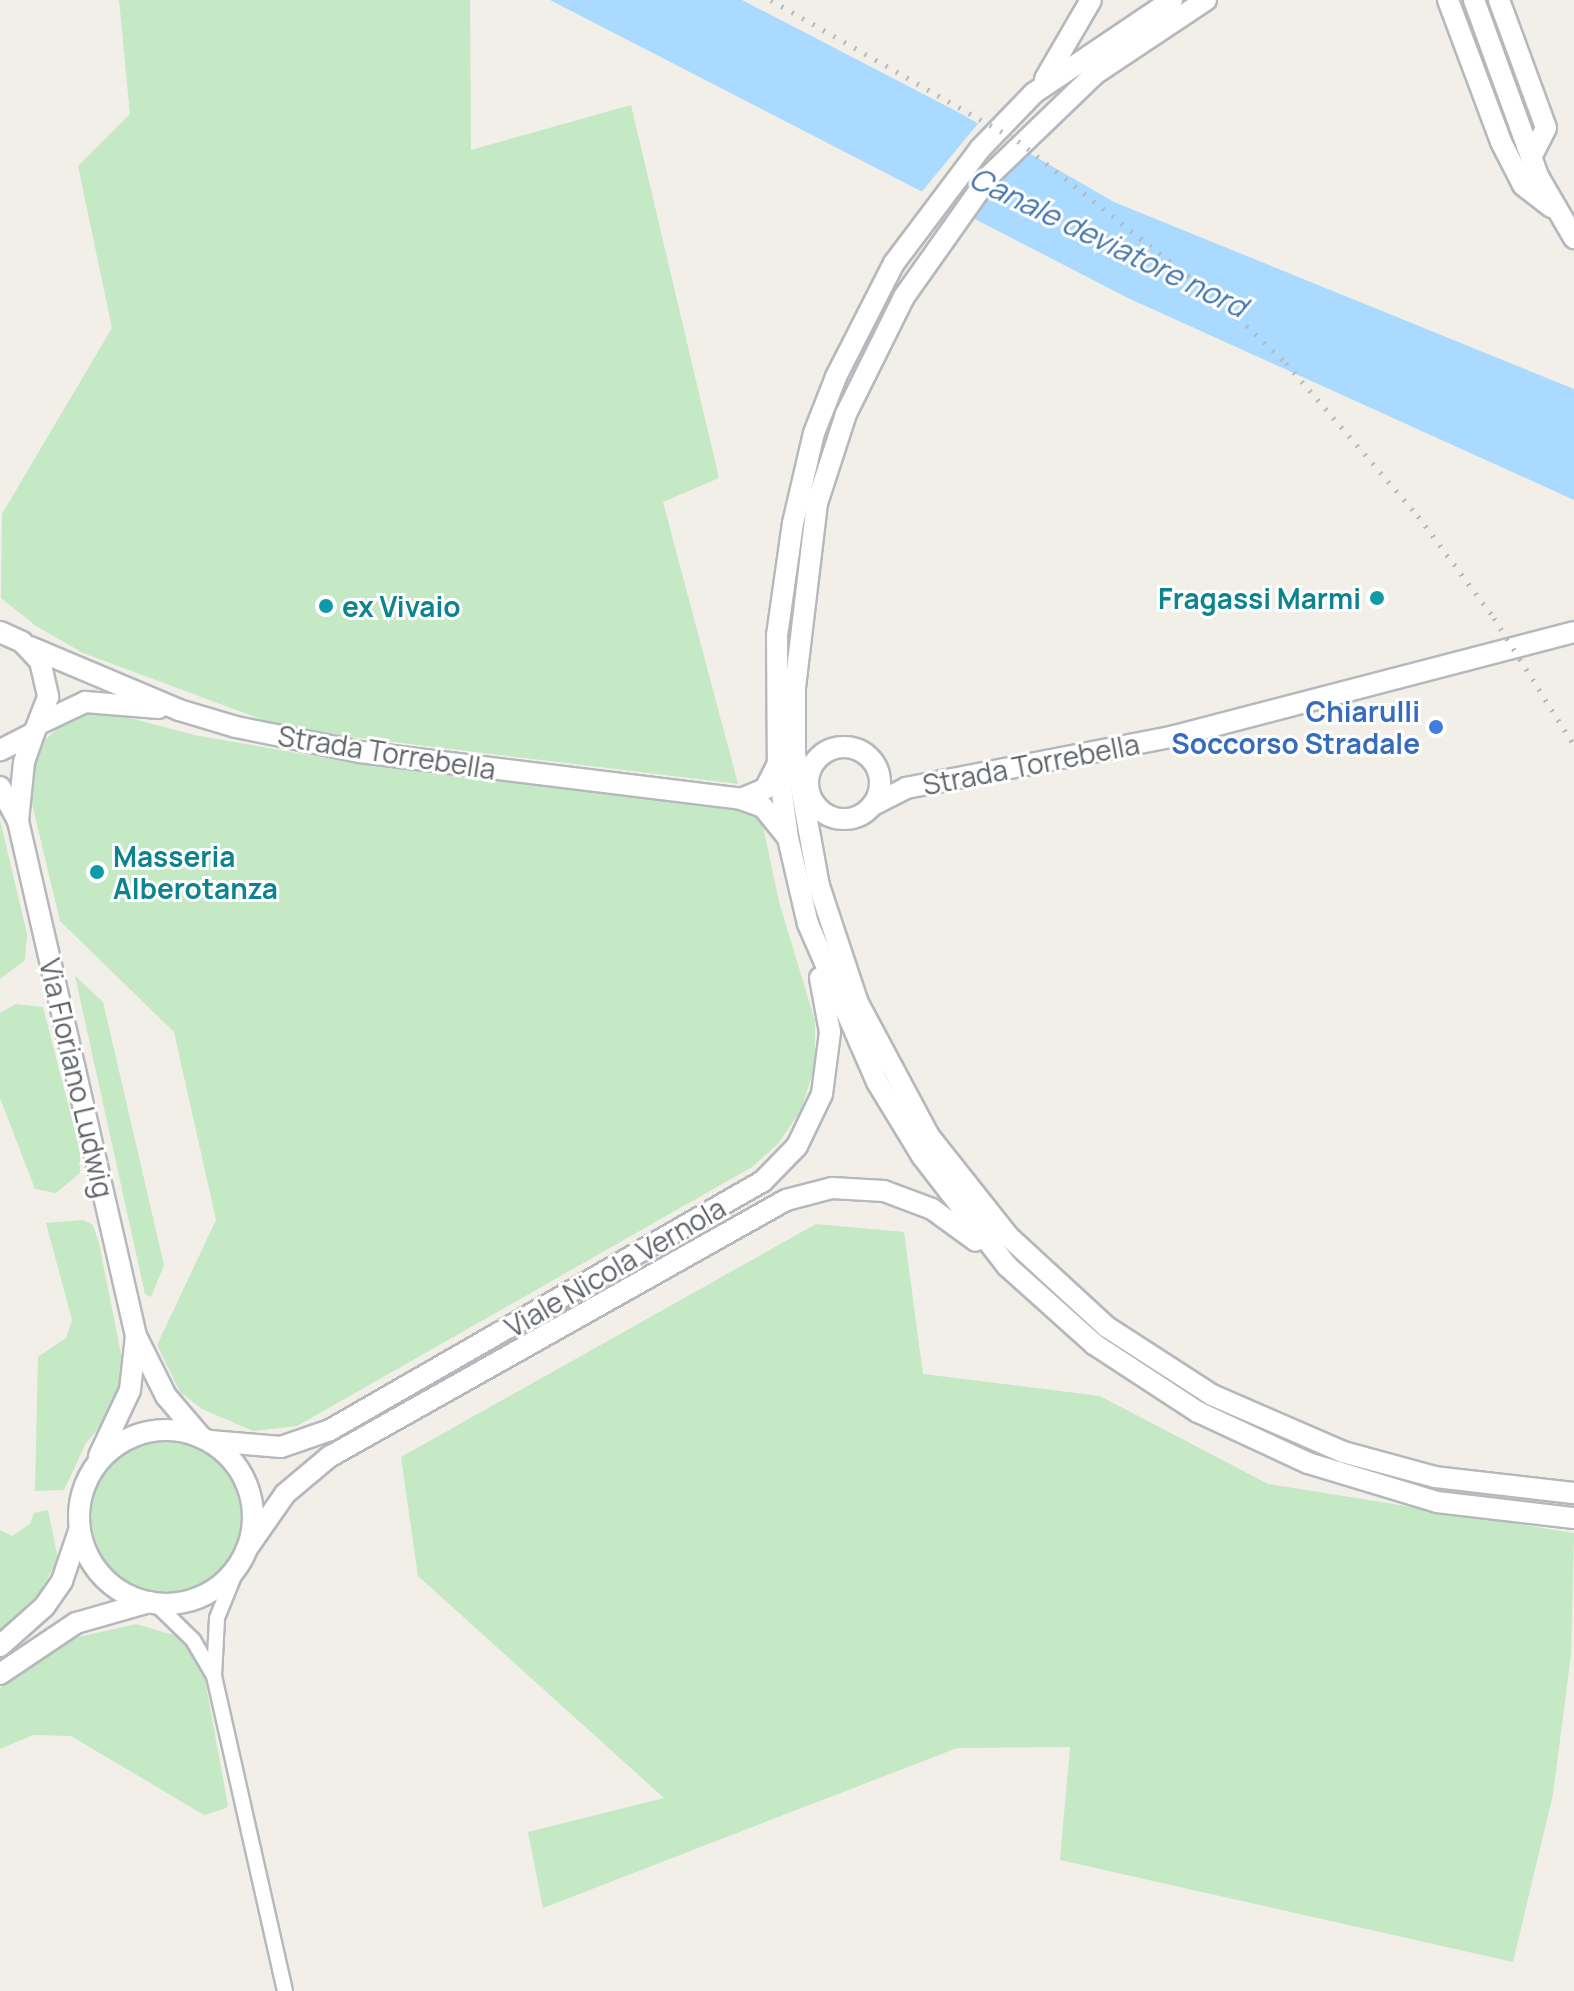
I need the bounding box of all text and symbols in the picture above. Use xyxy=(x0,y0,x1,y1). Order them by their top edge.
water label: Canale deviatore nord xyxy=(964,159,1252,325)
place label: Fragassi Marmi xyxy=(1158,581,1361,615)
place label: ex Vivaio xyxy=(342,589,461,623)
marker: Fragassi Marmi xyxy=(1368,589,1386,607)
marker: ex Vivaio xyxy=(317,597,335,615)
place label: Chiarulli Soccorso Stradale xyxy=(1171,694,1420,760)
street label: Strada Torrebella xyxy=(276,718,498,786)
marker: Chiarulli Soccorso Stradale xyxy=(1427,718,1445,736)
street label: Strada Torrebella xyxy=(920,727,1142,801)
place label: Masseria Alberotanza xyxy=(113,839,278,905)
marker: Masseria Alberotanza xyxy=(88,863,106,881)
street label: Via Floriano Ludwig xyxy=(33,955,121,1201)
street label: Viale Nicola Vernola xyxy=(499,1190,731,1344)

